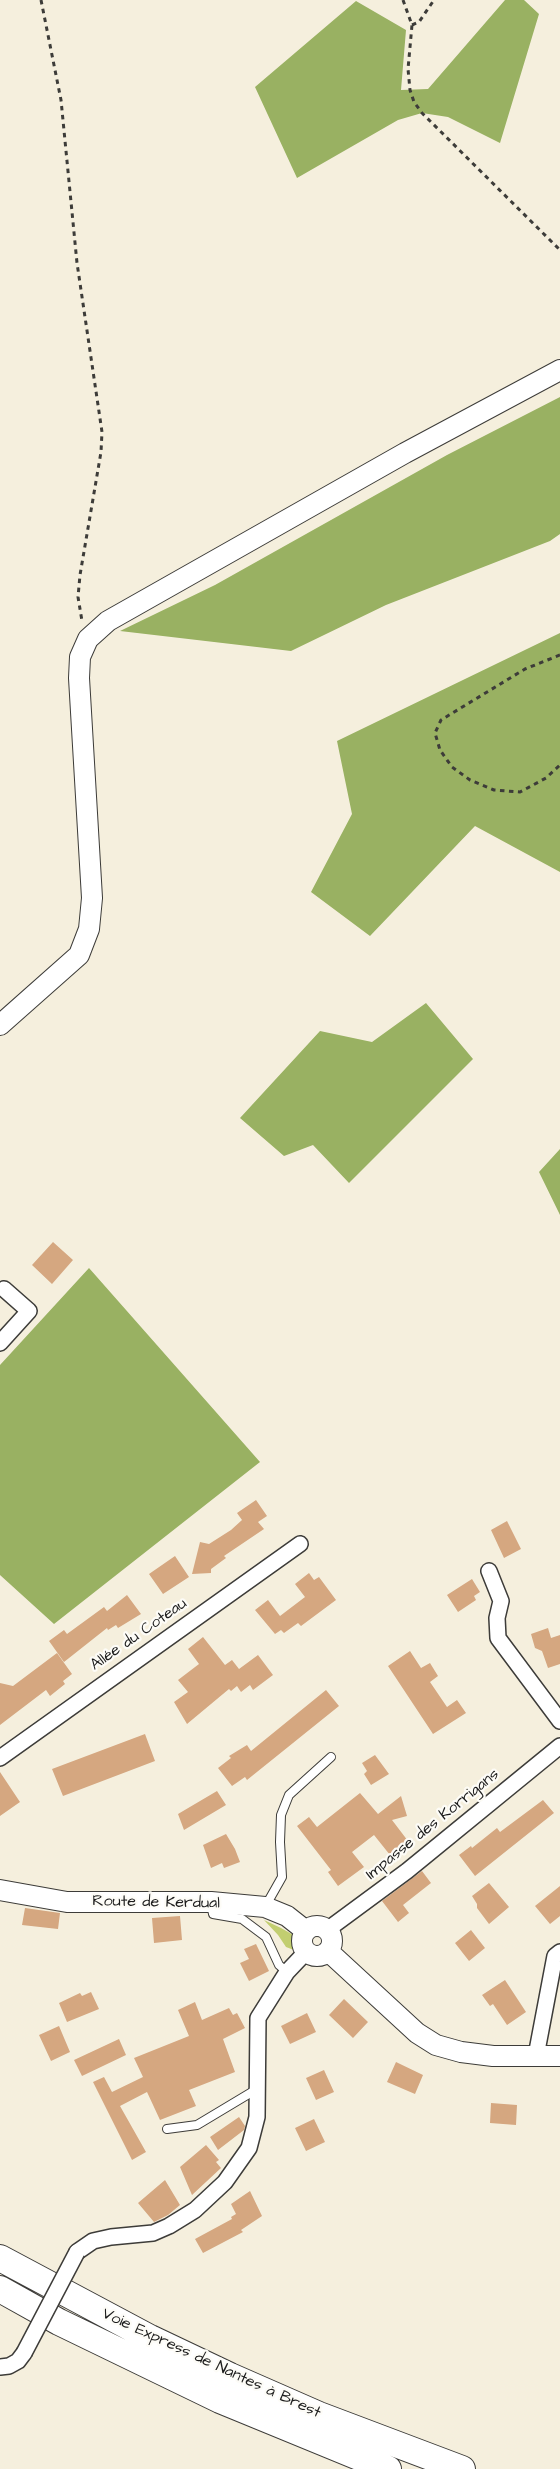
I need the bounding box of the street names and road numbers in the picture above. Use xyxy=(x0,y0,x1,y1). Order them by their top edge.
street label: Allée du Coteau xyxy=(87,1595,191,1675)
street label: Impasse des Korrigans xyxy=(363,1765,503,1885)
street label: Route de Kerdual xyxy=(92,1892,220,1914)
street label: Voie Express de Nantes à Brest xyxy=(99,2305,323,2423)

